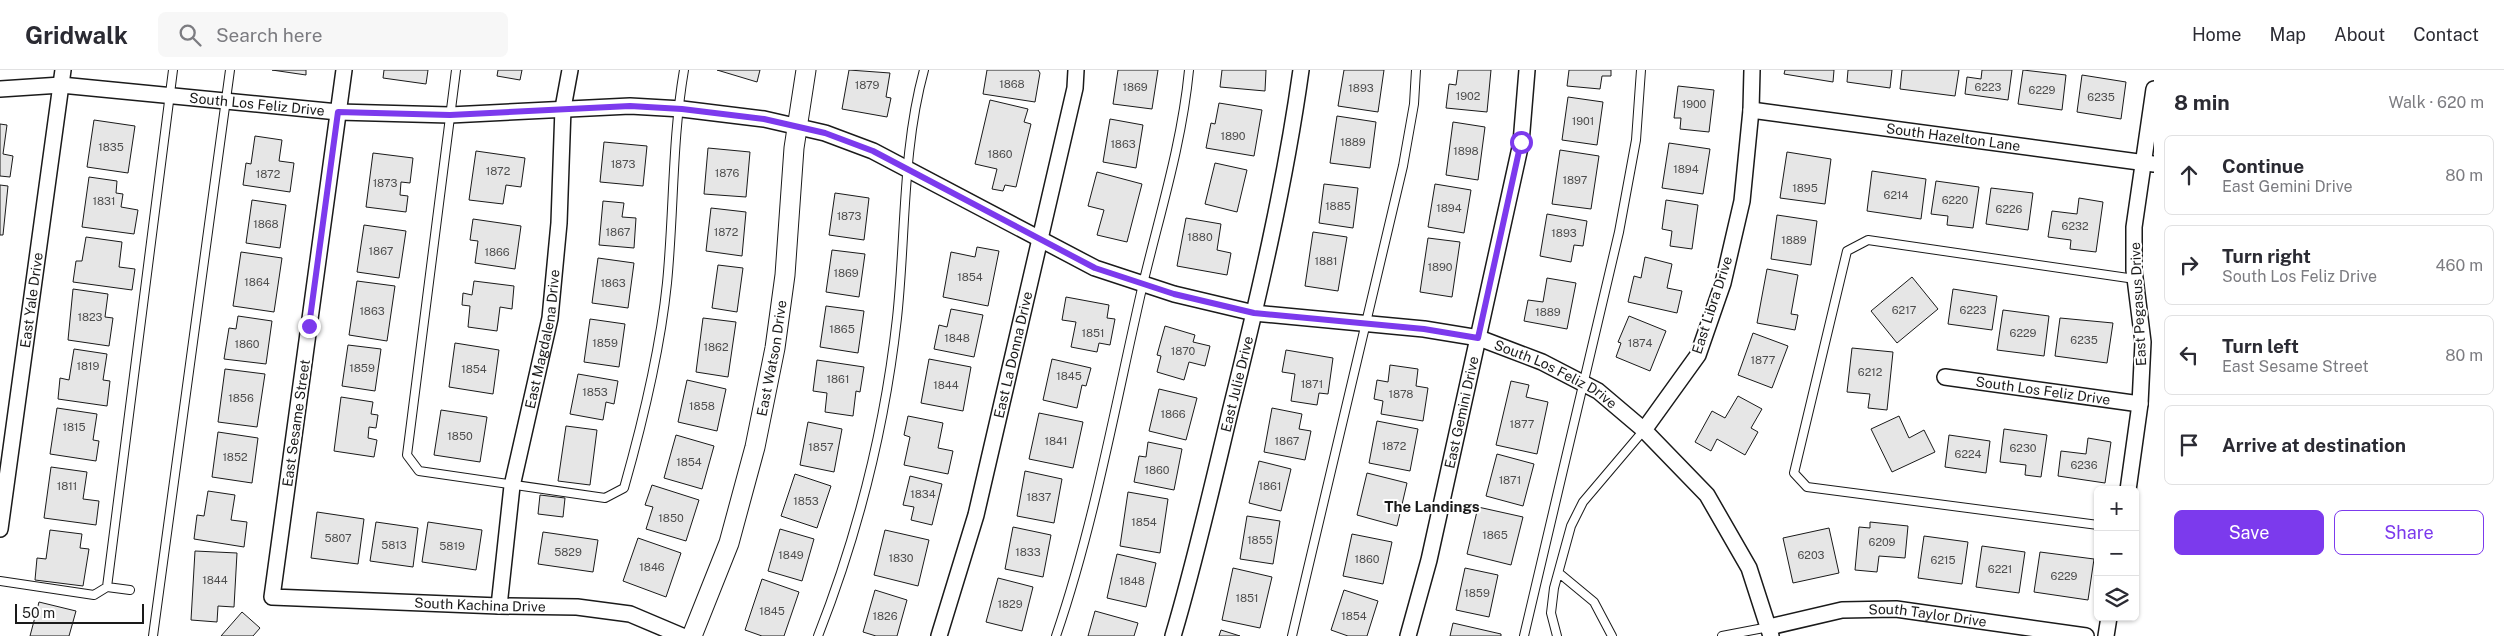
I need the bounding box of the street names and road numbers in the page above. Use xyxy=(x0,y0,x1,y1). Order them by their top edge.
street label: South Los Feliz Drive xyxy=(189,90,325,119)
street label: South Hazelton Lane xyxy=(1885,120,2021,154)
street label: East Pegasus Drive xyxy=(2127,242,2149,366)
street label: East Yale Drive xyxy=(17,251,46,349)
street label: East Libra Drive xyxy=(1689,254,1735,356)
street label: East Magdalena Drive xyxy=(522,269,563,410)
street label: East La Donna Drive xyxy=(991,290,1036,420)
street label: East Watson Drive xyxy=(753,299,789,417)
street label: East Julie Drive xyxy=(1218,334,1256,434)
street label: South Los Feliz Drive xyxy=(1492,337,1620,412)
street label: East Gemini Drive xyxy=(1441,355,1482,470)
street label: East Sesame Street xyxy=(279,358,313,488)
street label: South Los Feliz Drive xyxy=(1975,373,2112,408)
street label: South Kachina Drive xyxy=(414,595,546,615)
street label: South Taylor Drive xyxy=(1868,601,1988,630)

